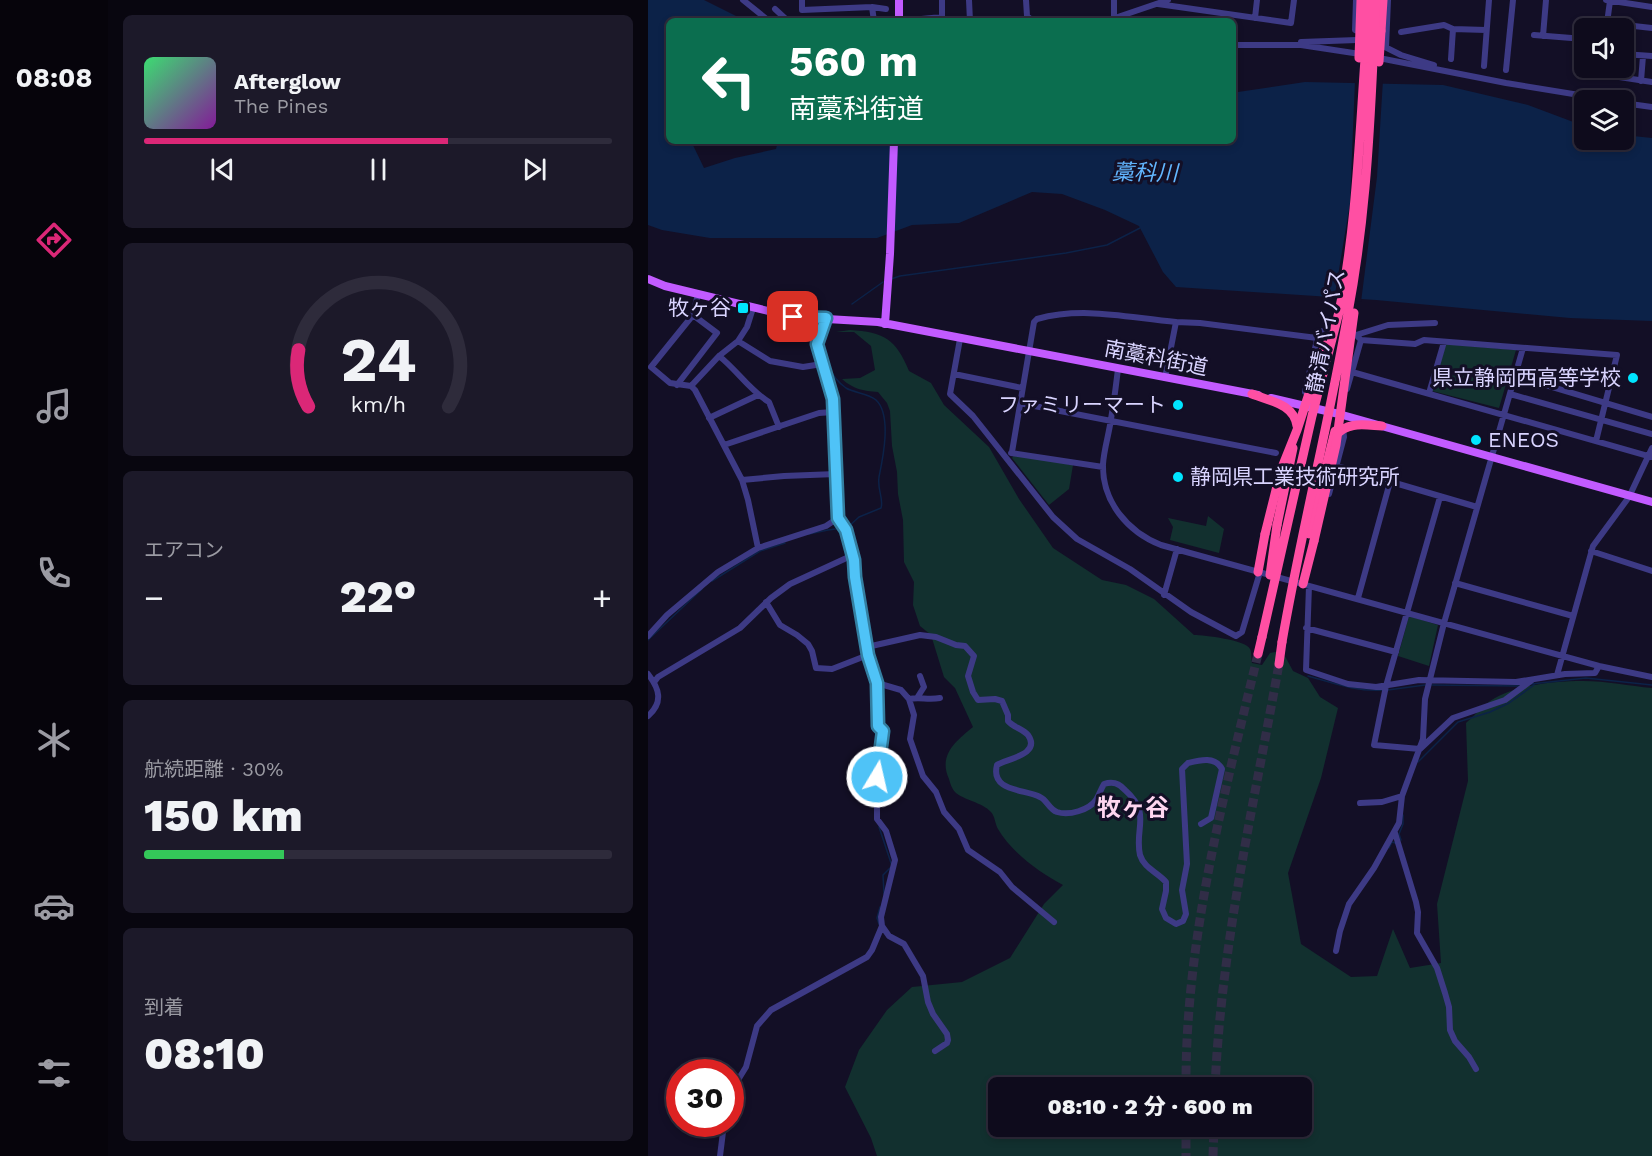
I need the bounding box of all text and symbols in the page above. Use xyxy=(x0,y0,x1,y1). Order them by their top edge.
map controls xyxy=(1574,18,1634,150)
button: sound xyxy=(1574,18,1634,78)
text: 560 m xyxy=(789,37,918,86)
icon: left xyxy=(690,42,768,120)
text: 08:08 xyxy=(16,62,92,94)
text: Afterglow xyxy=(234,69,341,94)
button: layers xyxy=(1574,90,1634,150)
text: 南藁科街道 xyxy=(789,93,924,125)
text: The Pines xyxy=(234,94,328,118)
icon: previous xyxy=(206,153,239,186)
icon: pause xyxy=(362,153,395,186)
icon: next xyxy=(518,153,551,186)
water label: 藁科川 xyxy=(1112,159,1180,186)
icon: directions xyxy=(33,219,75,261)
street label: 静清バイパス xyxy=(1301,267,1350,395)
pin xyxy=(767,291,818,342)
place label: 牧ヶ谷 xyxy=(668,295,731,320)
icon: arrive xyxy=(776,300,809,333)
marker: 牧ヶ谷 xyxy=(736,301,750,315)
text: 24 xyxy=(340,323,416,396)
street label: 南藁科街道 xyxy=(1102,335,1210,380)
place label: 県立静岡西高等学校 xyxy=(1432,365,1621,390)
marker: 県立静岡西高等学校 xyxy=(1626,371,1640,385)
icon: music xyxy=(33,385,75,427)
text: km/h xyxy=(350,392,406,417)
place label: ファミリーマート xyxy=(998,392,1166,417)
marker: ファミリーマート xyxy=(1171,398,1185,412)
place label: ENEOS xyxy=(1488,427,1559,452)
marker: ENEOS xyxy=(1469,433,1483,447)
place label: 静岡県工業技術研究所 xyxy=(1190,464,1400,489)
marker: 静岡県工業技術研究所 xyxy=(1171,470,1185,484)
text: エアコン xyxy=(144,538,224,562)
icon: phone xyxy=(33,552,75,594)
text: 22° xyxy=(340,570,416,623)
text: − xyxy=(144,578,164,617)
text: + xyxy=(592,578,612,617)
icon: climate xyxy=(33,719,75,761)
position arrow xyxy=(845,745,909,809)
text: 航続距離 · 30% xyxy=(144,757,283,781)
text: 150 km xyxy=(144,789,303,842)
district label: 牧ヶ谷 xyxy=(1097,794,1169,822)
icon: car xyxy=(33,885,75,927)
text: 到着 xyxy=(144,995,184,1019)
text: 08:10 xyxy=(144,1027,265,1080)
icon: filters xyxy=(33,1052,75,1094)
speed limit sign: 30 xyxy=(666,1059,744,1137)
text: 08:10 · 2 分 · 600 m xyxy=(1047,1094,1253,1119)

